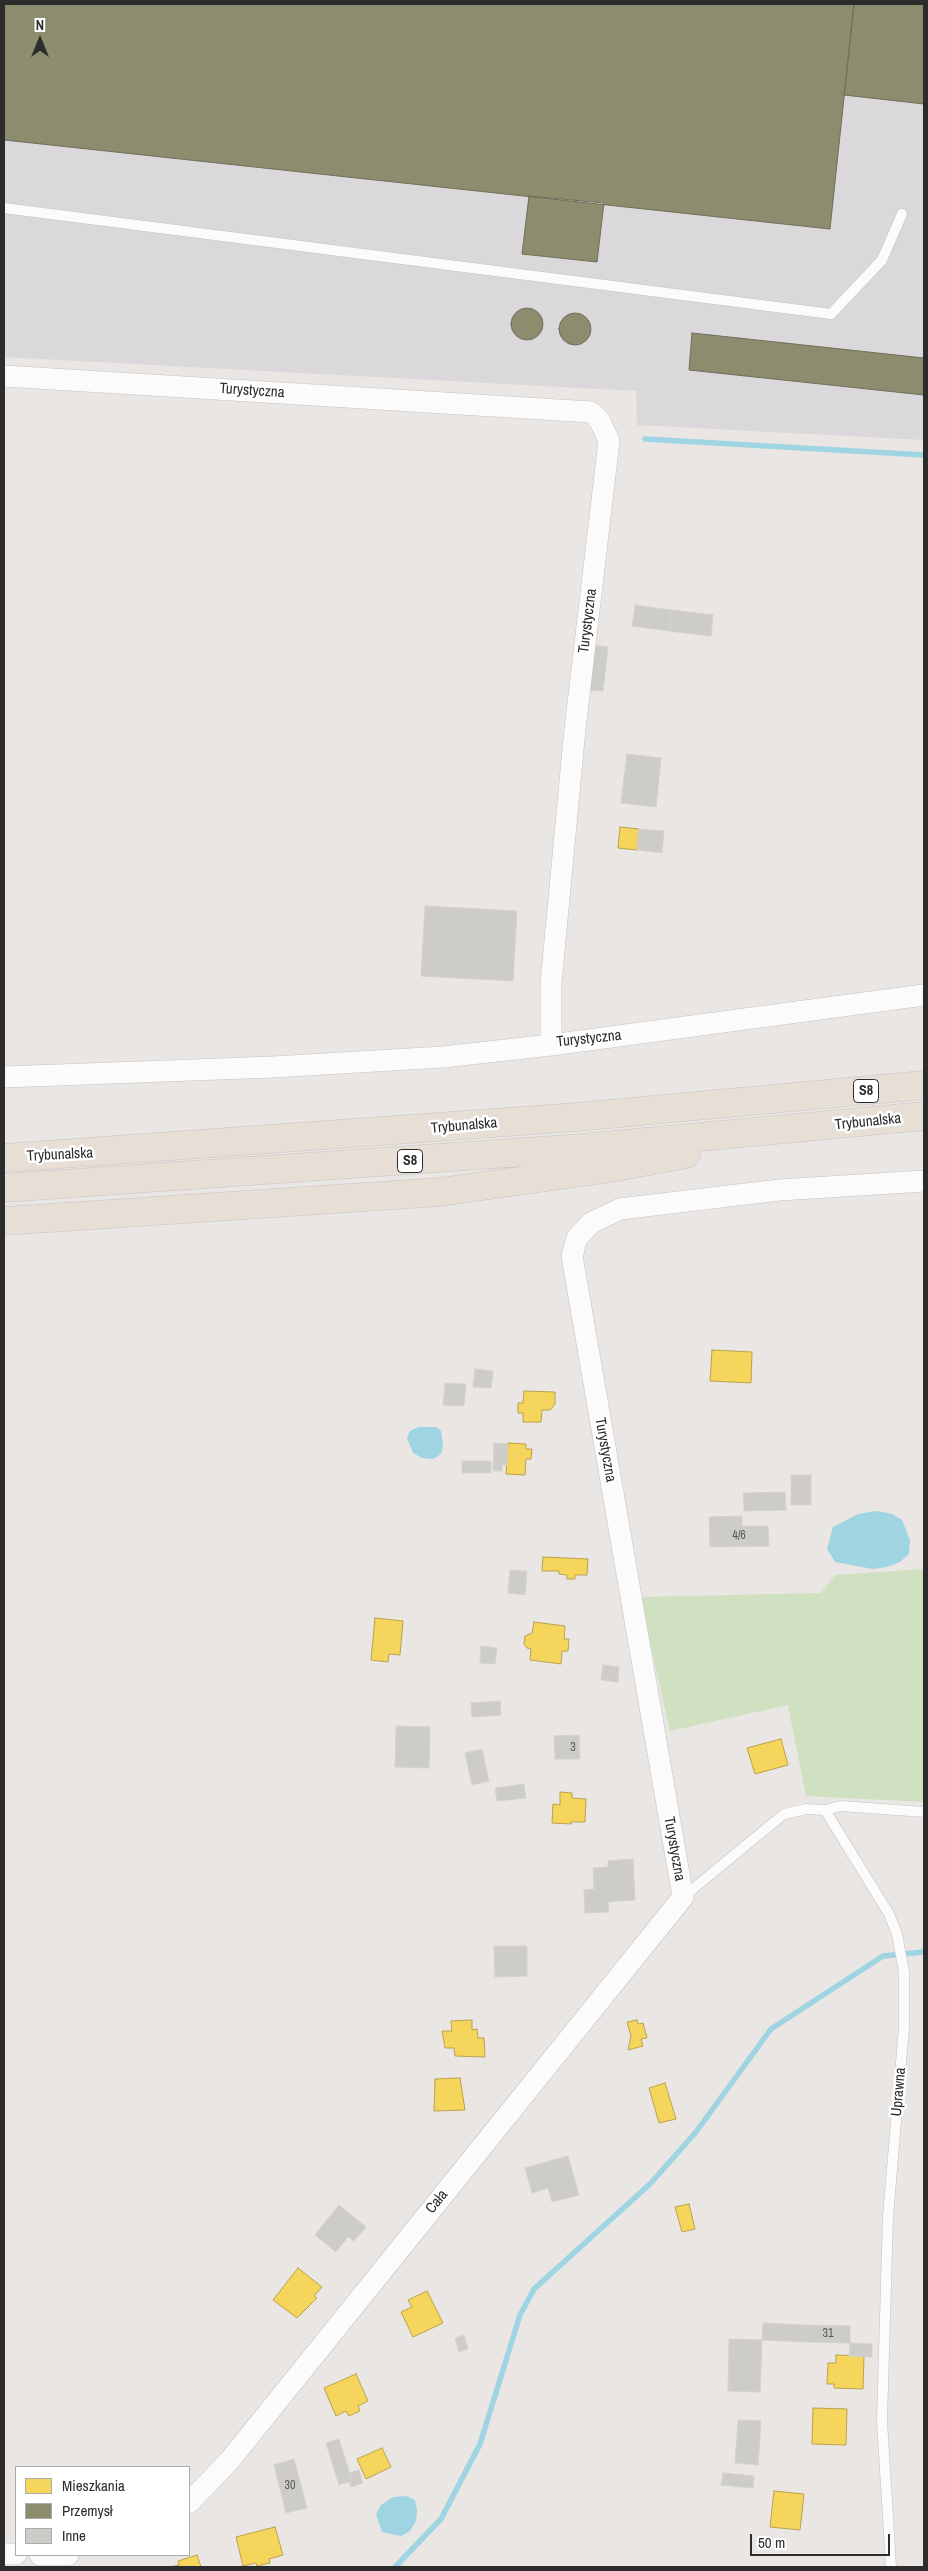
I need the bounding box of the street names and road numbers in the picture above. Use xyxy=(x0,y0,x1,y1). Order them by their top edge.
street label: Turystyczna xyxy=(219,380,285,402)
street label: Turystyczna xyxy=(575,588,601,654)
street label: Turystyczna xyxy=(556,1027,622,1051)
road number: S8 xyxy=(854,1080,878,1102)
street label: Trybunalska xyxy=(834,1110,902,1134)
street label: Trybunalska xyxy=(430,1114,498,1138)
street label: Trybunalska xyxy=(26,1144,94,1166)
road number: S8 xyxy=(398,1150,422,1172)
street label: Turystyczna xyxy=(590,1416,620,1484)
street label: Turystyczna xyxy=(659,1815,689,1883)
street label: Uprawna xyxy=(888,2067,910,2117)
street label: Cała xyxy=(422,2187,452,2217)

